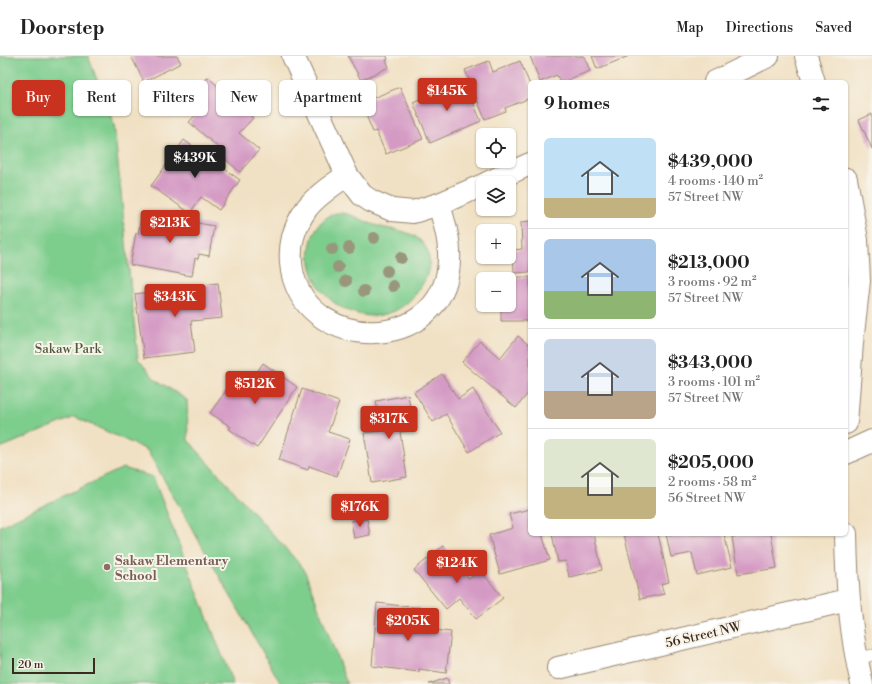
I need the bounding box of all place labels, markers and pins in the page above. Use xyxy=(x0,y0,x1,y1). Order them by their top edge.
pin: $145K xyxy=(419,78,475,112)
pin: $439K xyxy=(167,145,223,179)
pin: $213K xyxy=(142,210,198,244)
pin: $343K xyxy=(147,284,203,318)
pin: $512K xyxy=(227,371,283,405)
pin: $317K xyxy=(361,406,417,440)
pin: $176K xyxy=(332,494,388,528)
pin: $124K xyxy=(429,550,485,584)
place label: Sakaw Elementary School xyxy=(115,553,229,584)
marker: Sakaw Elementary School xyxy=(102,562,112,572)
pin: $205K xyxy=(380,608,436,642)

